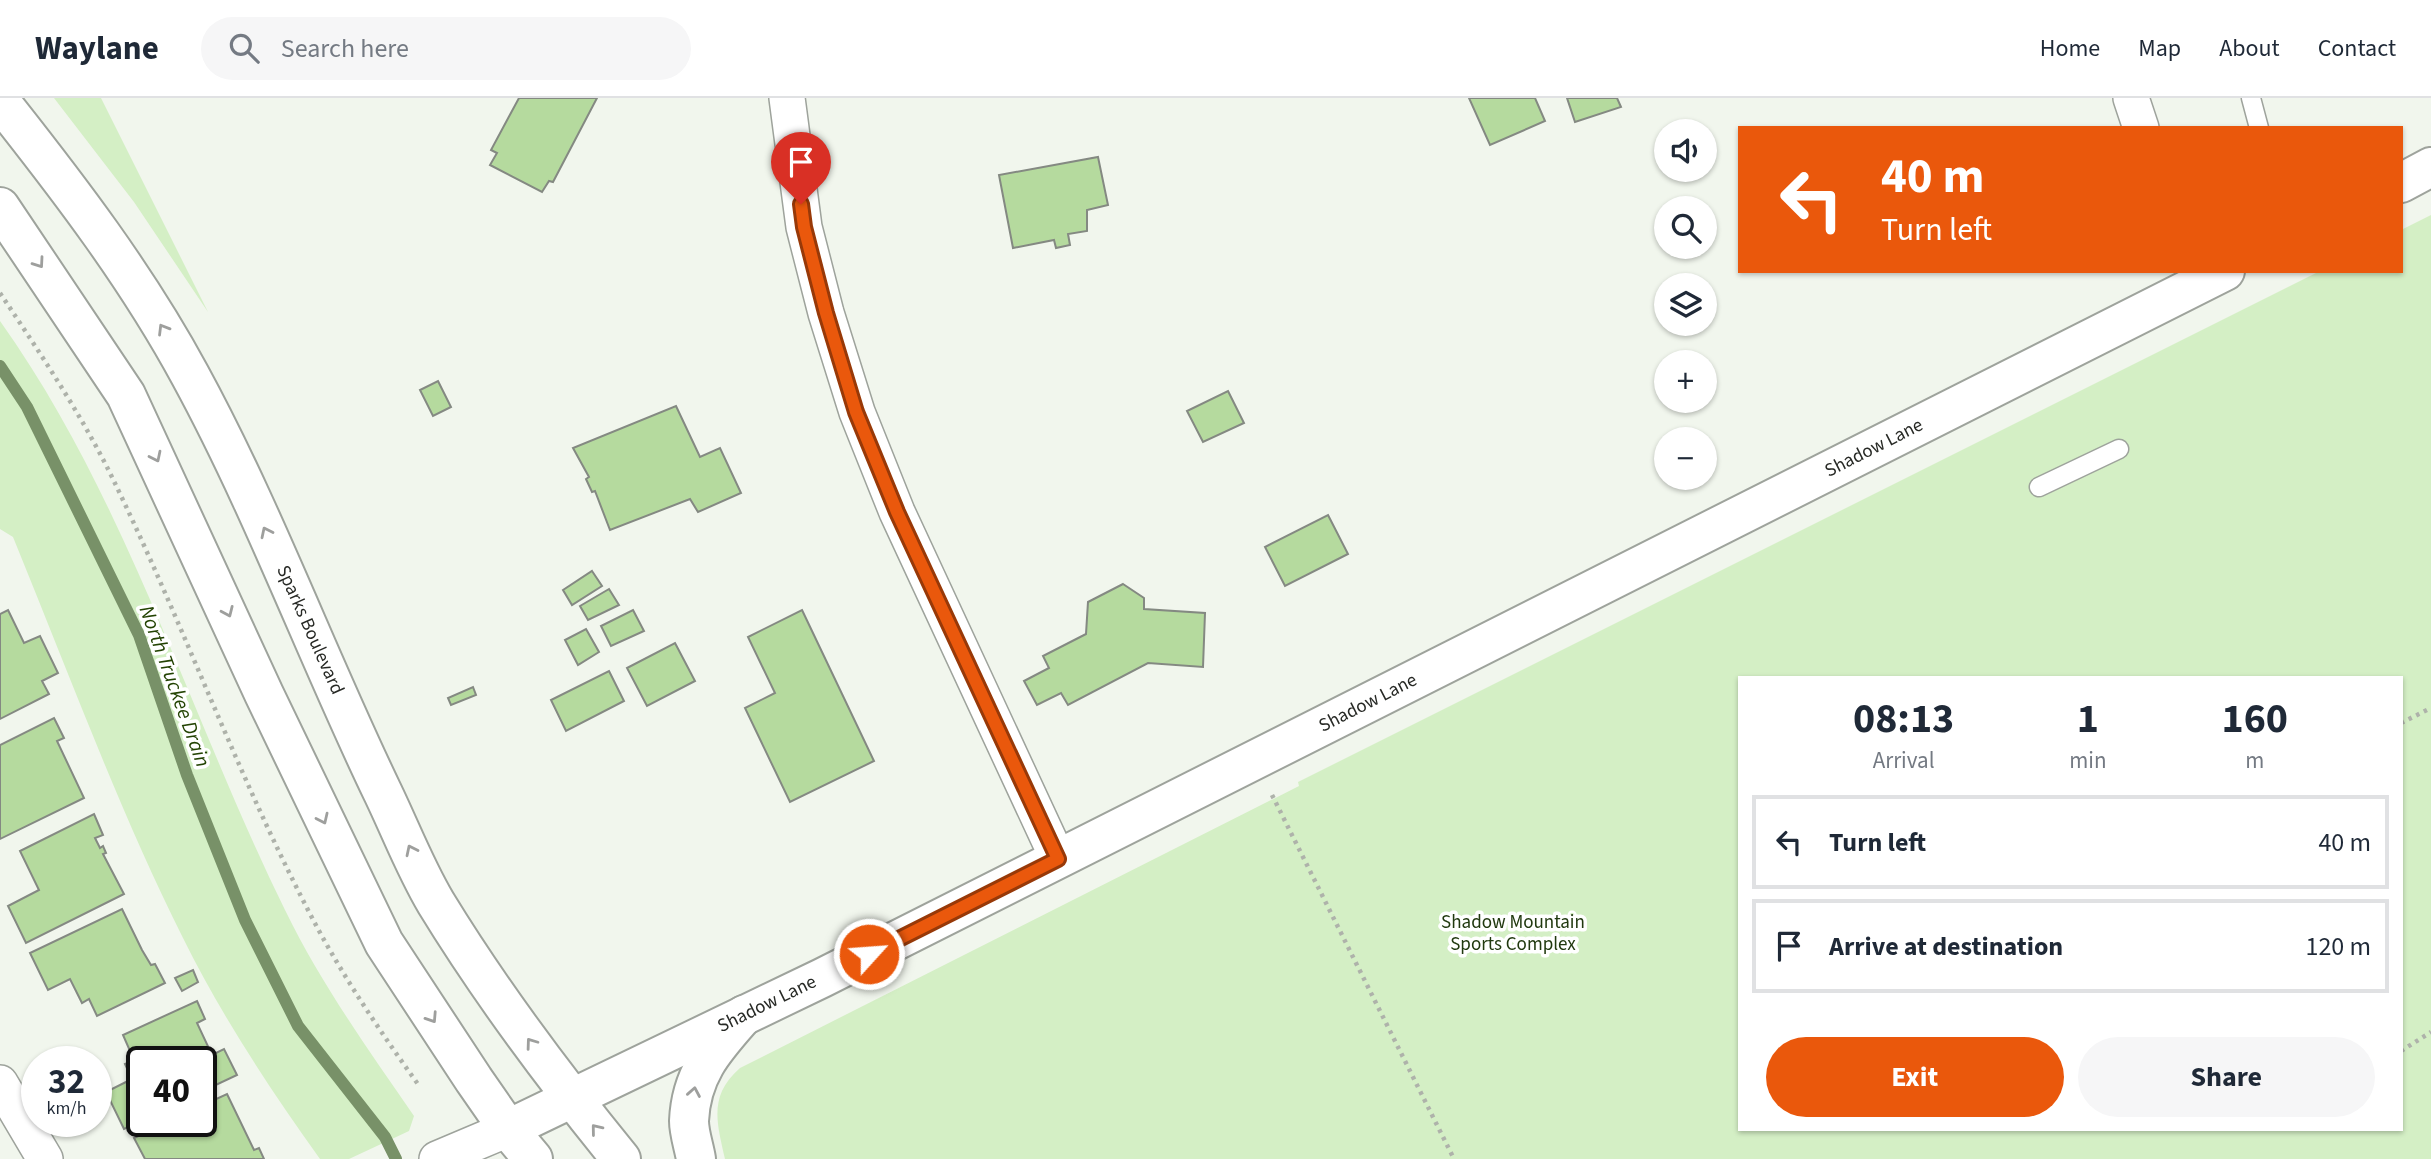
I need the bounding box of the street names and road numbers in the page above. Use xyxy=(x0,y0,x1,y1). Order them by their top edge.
street label: Shadow Lane xyxy=(1820,412,1928,484)
street label: Sparks Boulevard xyxy=(269,561,351,699)
street label: Shadow Lane xyxy=(1314,667,1422,739)
street label: Shadow Lane xyxy=(713,968,821,1040)

